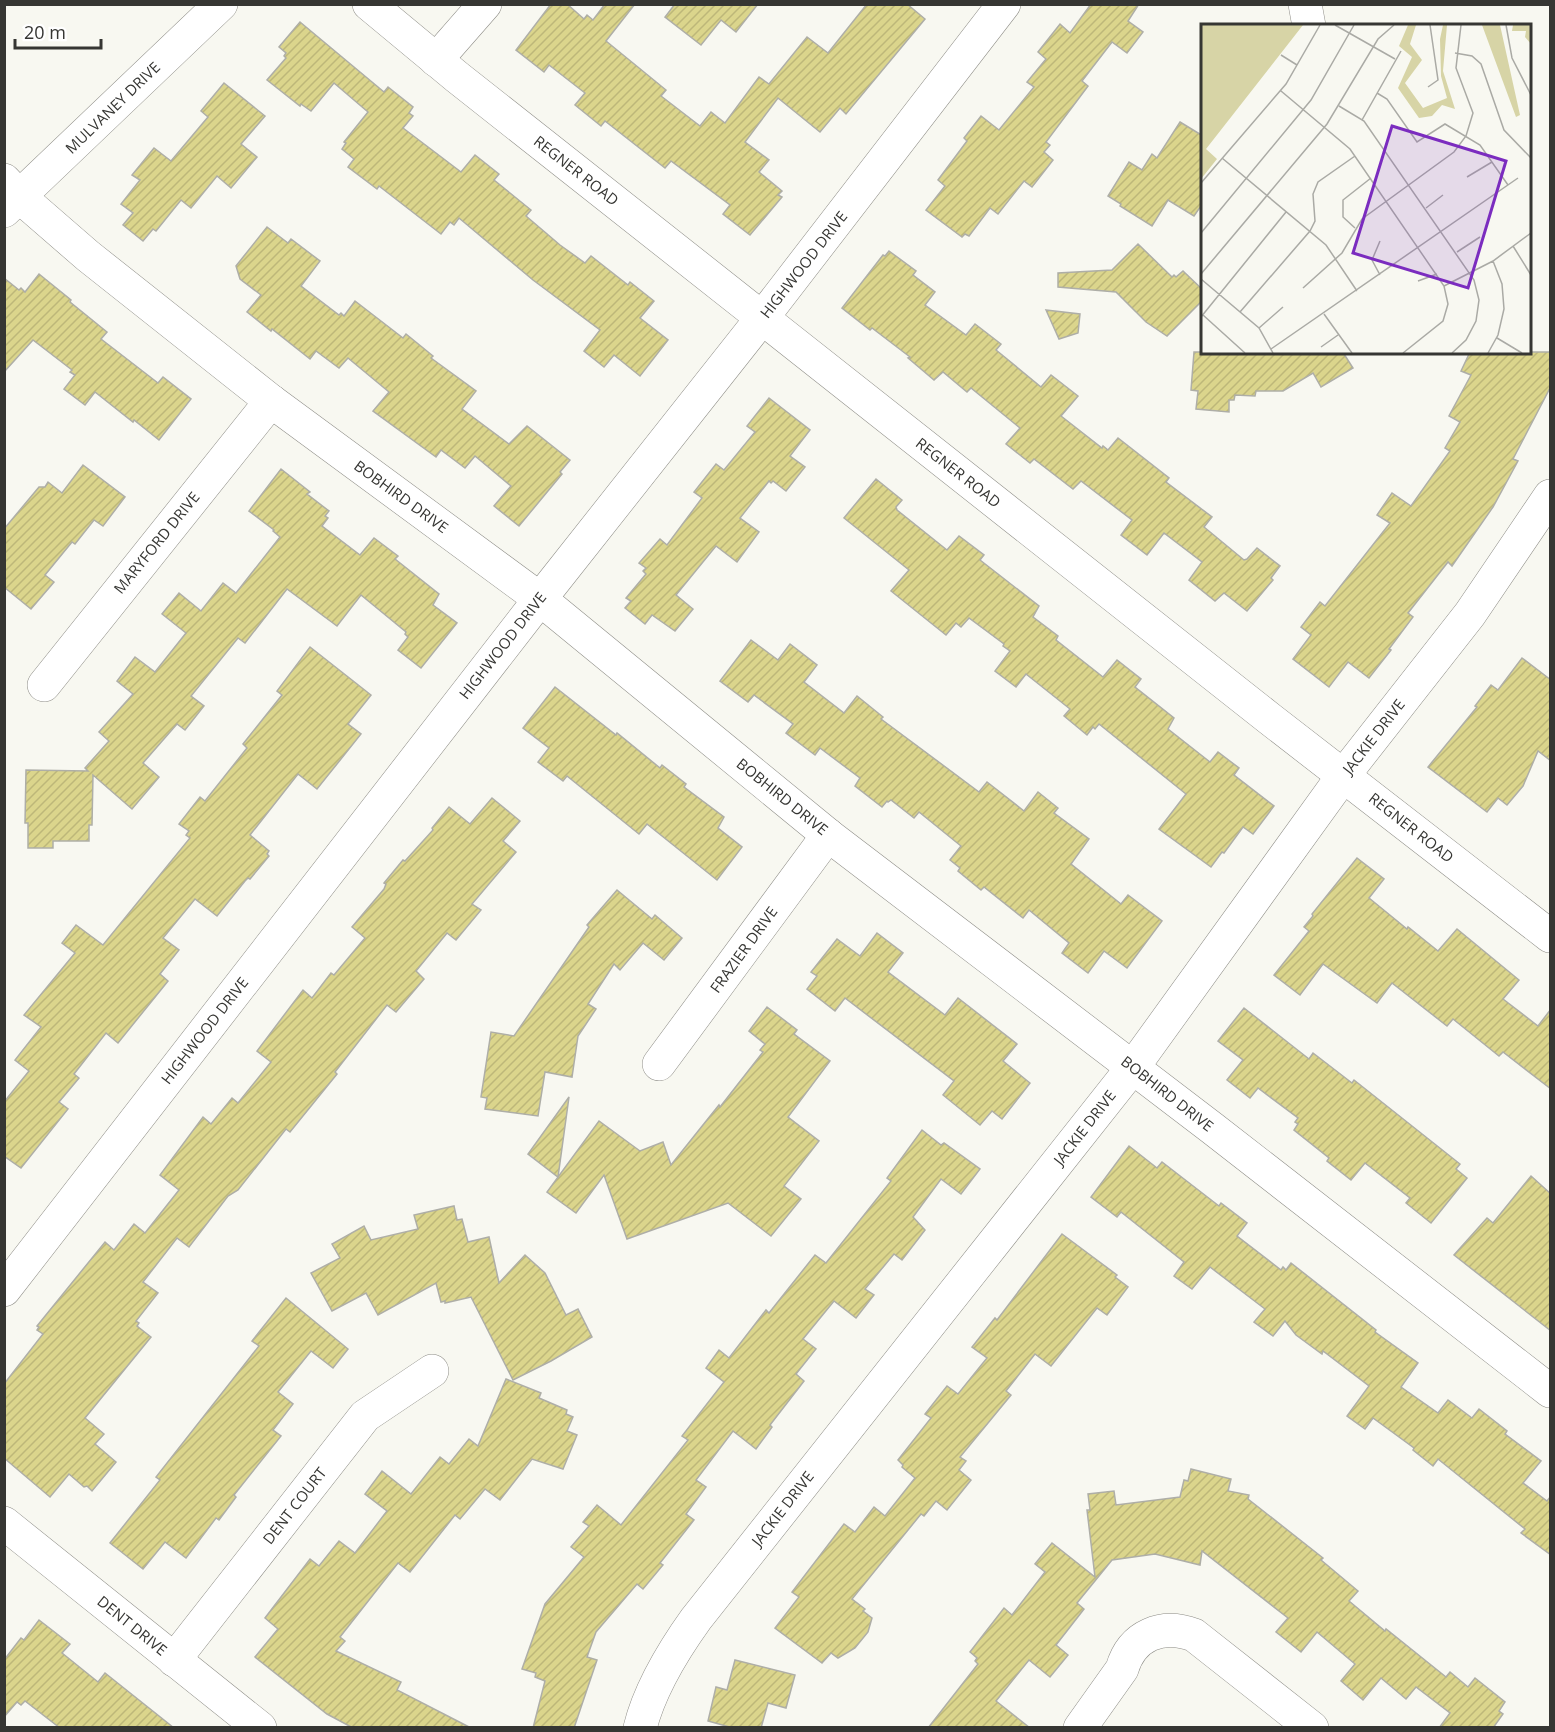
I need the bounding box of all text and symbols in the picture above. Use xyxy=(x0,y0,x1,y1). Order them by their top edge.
scale bar xyxy=(15,12,100,50)
text: 20 m xyxy=(24,20,66,44)
inset map xyxy=(1201,24,1531,354)
street label: MULVANEY DRIVE xyxy=(61,57,164,158)
street label: REGNER ROAD xyxy=(530,131,623,210)
street label: HIGHWOOD DRIVE xyxy=(755,207,851,322)
street label: REGNER ROAD xyxy=(912,433,1005,512)
street label: BOBHIRD DRIVE xyxy=(350,455,453,537)
street label: MARYFORD DRIVE xyxy=(109,487,204,598)
street label: HIGHWOOD DRIVE xyxy=(454,588,550,703)
street label: JACKIE DRIVE xyxy=(1336,695,1409,780)
street label: BOBHIRD DRIVE xyxy=(733,753,832,839)
street label: REGNER ROAD xyxy=(1365,788,1458,867)
street label: FRAZIER DRIVE xyxy=(705,902,781,997)
street label: HIGHWOOD DRIVE xyxy=(156,973,252,1088)
street label: BOBHIRD DRIVE xyxy=(1117,1051,1218,1136)
street label: JACKIE DRIVE xyxy=(1047,1086,1120,1171)
street label: DENT COURT xyxy=(258,1462,331,1548)
street label: JACKIE DRIVE xyxy=(745,1467,818,1552)
street label: DENT DRIVE xyxy=(94,1591,172,1660)

